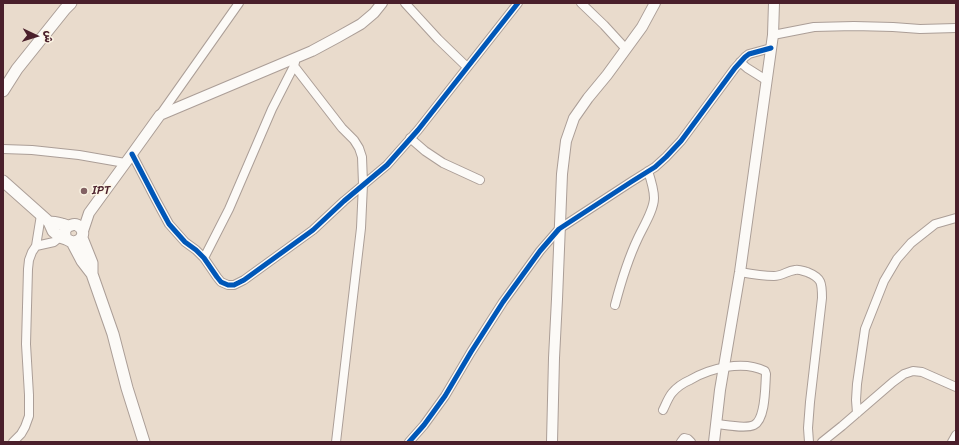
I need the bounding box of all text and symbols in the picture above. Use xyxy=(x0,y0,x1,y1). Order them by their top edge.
north arrow xyxy=(16,16,56,56)
text: ش xyxy=(39,30,58,44)
place label: IPT xyxy=(92,184,110,198)
marker: IPT xyxy=(79,186,89,196)

